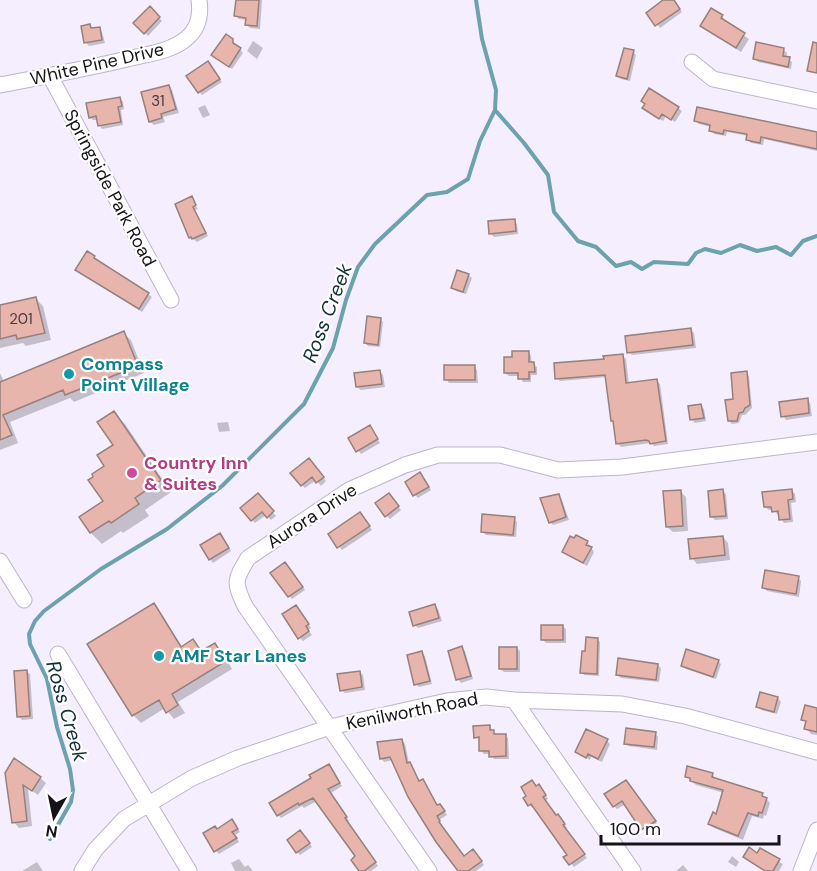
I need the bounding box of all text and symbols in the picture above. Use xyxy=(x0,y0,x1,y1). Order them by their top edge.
street label: White Pine Drive xyxy=(28,37,166,91)
house number: 31 xyxy=(151,91,165,111)
street label: Springside Park Road xyxy=(58,105,162,271)
water label: Ross Creek xyxy=(296,259,358,366)
house number: 201 xyxy=(9,309,33,329)
place label: Compass Point Village xyxy=(81,352,190,397)
marker: Compass Point Village xyxy=(62,367,76,381)
place label: Country Inn & Suites xyxy=(144,451,248,496)
marker: Country Inn & Suites xyxy=(125,466,139,480)
street label: Aurora Drive xyxy=(262,478,362,554)
place label: AMF Star Lanes xyxy=(171,644,307,668)
marker: AMF Star Lanes xyxy=(152,649,166,663)
water label: Ross Creek xyxy=(40,657,94,765)
street label: Kenilworth Road xyxy=(344,686,480,736)
north arrow xyxy=(24,787,84,847)
scale bar xyxy=(601,808,780,846)
text: 100 m xyxy=(610,817,661,841)
text: N xyxy=(44,820,59,843)

